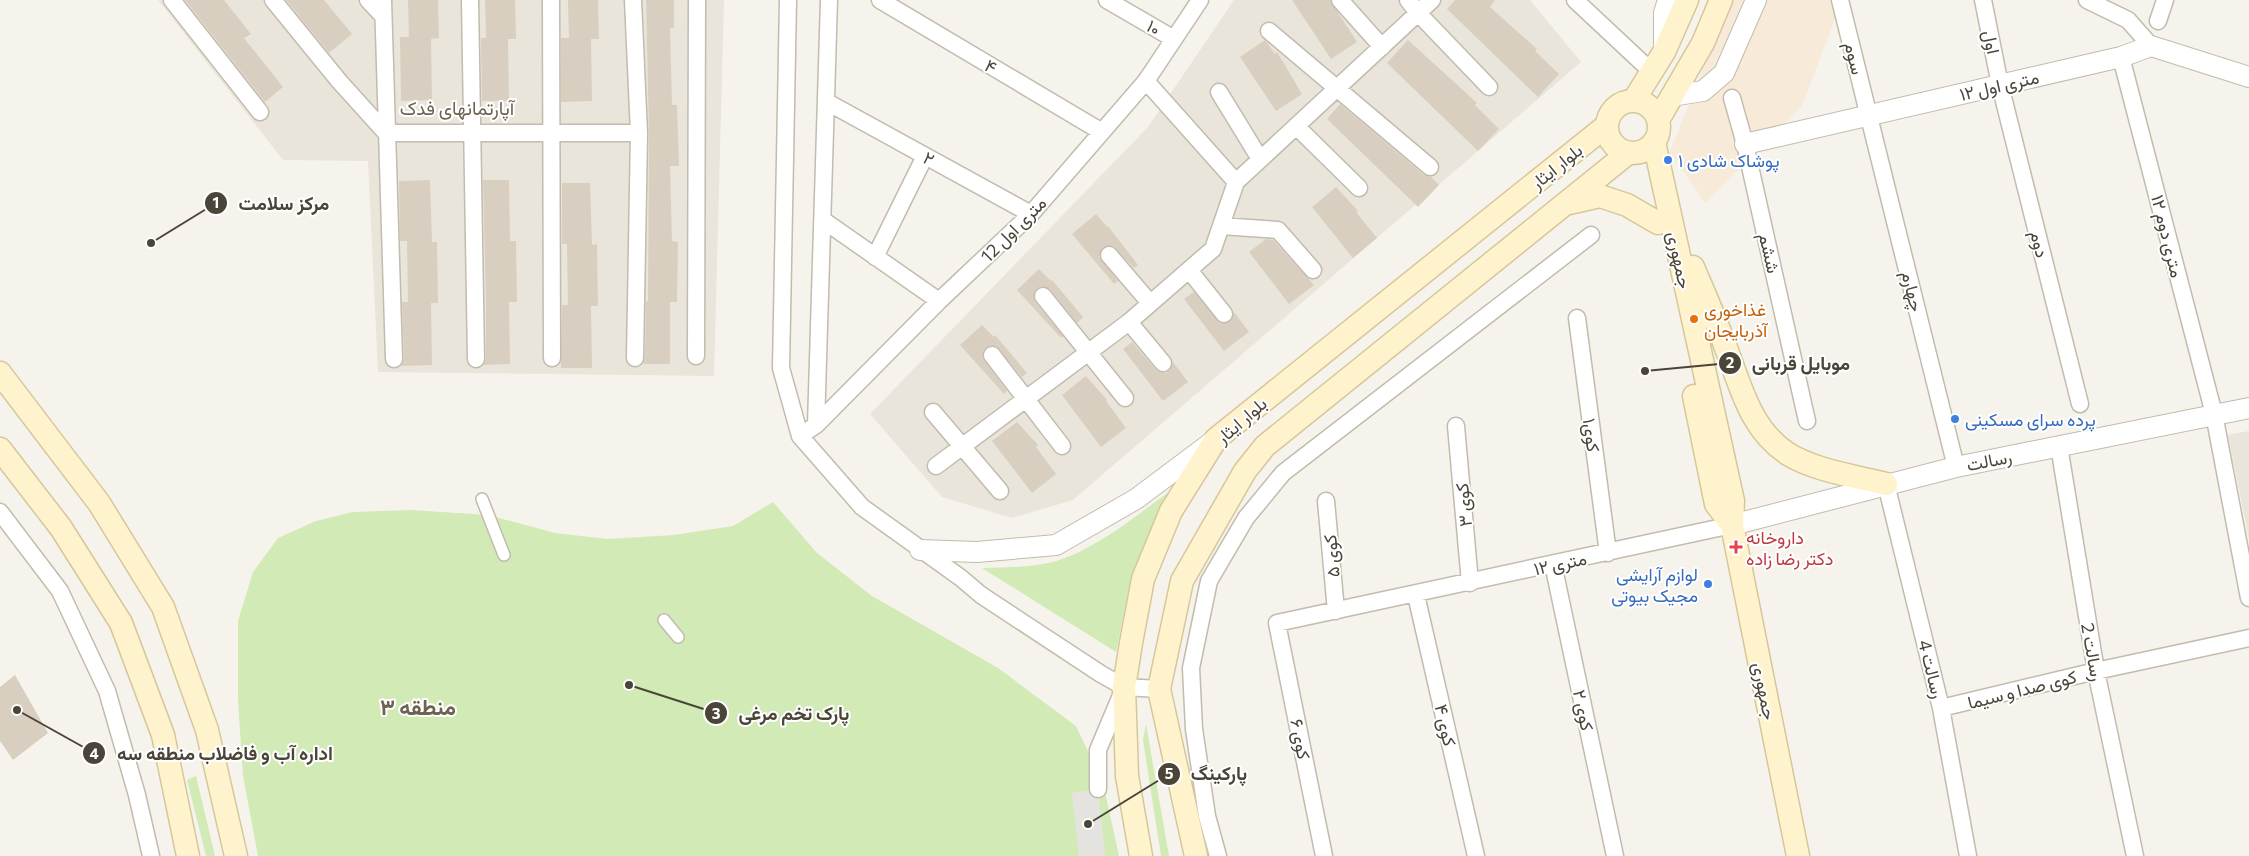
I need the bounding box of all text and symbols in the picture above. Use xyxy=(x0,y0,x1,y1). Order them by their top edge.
street label: ۱۰ xyxy=(1143,14,1165,40)
street label: اول xyxy=(1978,28,2005,56)
street label: سوم xyxy=(1838,39,1870,77)
street label: ۴ xyxy=(981,54,1001,78)
street label: ۱۲ متری اول xyxy=(1957,65,2041,106)
district label: آپارتمانهای فدک xyxy=(400,96,516,122)
street label: بلوار ایثار xyxy=(1525,138,1587,195)
street label: ۲ xyxy=(920,146,938,170)
place label: پوشاک شادی ۱ xyxy=(1678,149,1780,173)
marker: پوشاک شادی ۱ xyxy=(1662,154,1674,166)
callout: مرکز سلامت xyxy=(203,186,339,220)
text: مرکز سلامت xyxy=(239,191,329,216)
street label: 12 متری اول xyxy=(976,192,1051,267)
street label: ۱۲ متری دوم xyxy=(2145,192,2189,280)
text: 1 xyxy=(213,193,219,211)
street label: دوم xyxy=(2024,228,2054,260)
street label: جمهوری xyxy=(1662,229,1697,291)
street label: ششم xyxy=(1753,231,1785,276)
street label: چهارم xyxy=(1895,268,1929,314)
place label: غذاخوری آذربایجان xyxy=(1704,298,1769,342)
marker: غذاخوری آذربایجان xyxy=(1688,313,1700,325)
callout: موبایل قربانی xyxy=(1717,346,1861,380)
text: موبایل قربانی xyxy=(1752,351,1850,376)
text: 2 xyxy=(1726,353,1734,371)
street label: بلوار ایثار xyxy=(1210,392,1272,450)
place label: پرده سرای مسکینی xyxy=(1965,408,2096,432)
marker: پرده سرای مسکینی xyxy=(1949,413,1961,425)
street label: کوی۱ xyxy=(1578,417,1605,453)
street label: رسالت xyxy=(1965,445,2014,476)
street label: کوی ۳ xyxy=(1450,482,1477,528)
place label: داروخانه دکتر رضا زاده xyxy=(1746,526,1833,570)
street label: کوی ۵ xyxy=(1318,534,1345,578)
marker: داروخانه دکتر رضا زاده xyxy=(1730,541,1742,553)
street label: ۱۲ متری xyxy=(1531,547,1589,580)
place label: لوازم آرایشی مجیک بیوتی xyxy=(1611,563,1698,607)
marker: لوازم آرایشی مجیک بیوتی xyxy=(1702,578,1714,590)
street label: رسالت 2 xyxy=(2076,621,2109,683)
street label: رسالت 4 xyxy=(1913,637,1950,701)
street label: جمهوری xyxy=(1748,660,1781,722)
street label: کوی صدا و سیما xyxy=(1965,665,2079,714)
street label: کوی ۲ xyxy=(1568,687,1599,733)
district label: منطقه ۳ xyxy=(380,693,456,720)
callout: پارک تخم مرغی xyxy=(704,696,860,730)
text: پارک تخم مرغی xyxy=(739,701,849,727)
street label: کوی ۴ xyxy=(1430,702,1461,748)
text: 3 xyxy=(712,704,721,722)
street label: کوی ۶ xyxy=(1285,717,1316,761)
callout: اداره آب و فاضلاب منطقه سه xyxy=(82,736,343,770)
text: اداره آب و فاضلاب منطقه سه xyxy=(117,741,333,766)
text: 4 xyxy=(89,744,99,762)
callout: پارکینگ xyxy=(1156,757,1258,791)
text: پارکینگ xyxy=(1191,761,1247,787)
text: 5 xyxy=(1165,764,1174,782)

